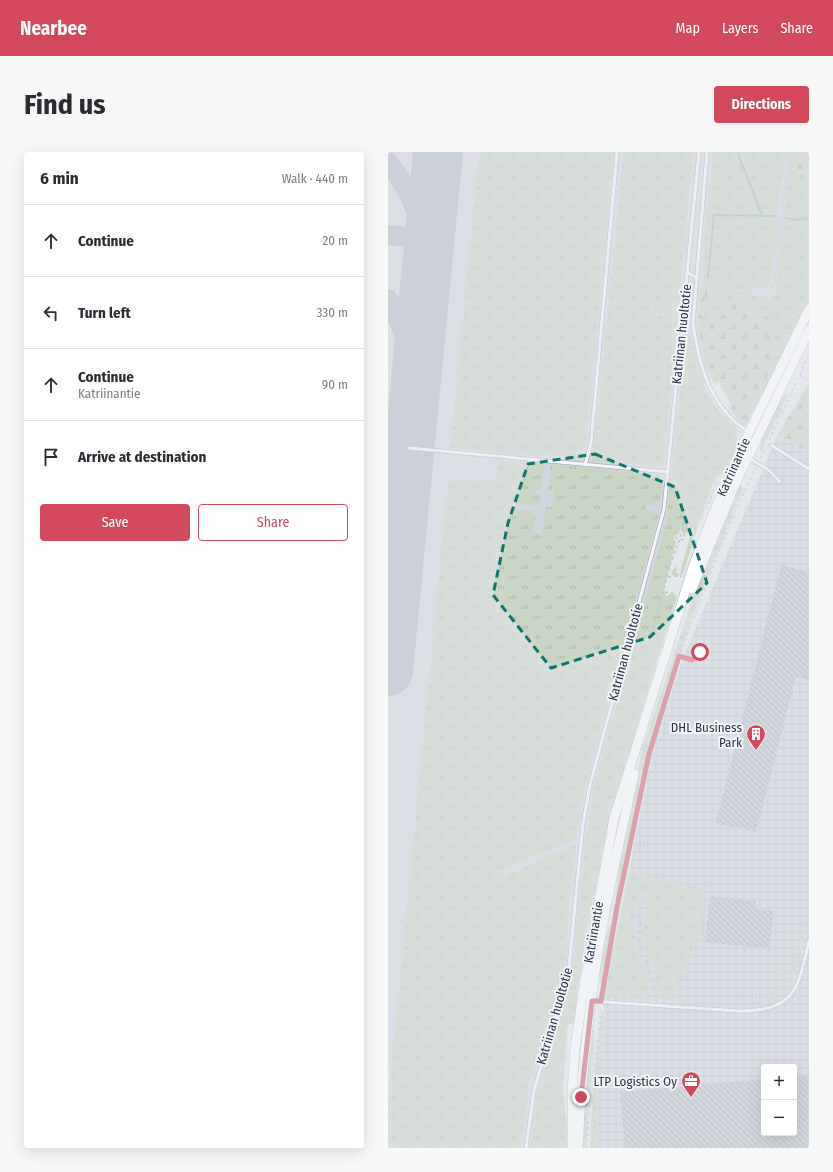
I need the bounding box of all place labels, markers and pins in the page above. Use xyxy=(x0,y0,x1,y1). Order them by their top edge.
place label: DHL Business Park xyxy=(671,720,743,750)
building icon: DHL Business Park xyxy=(745,723,767,751)
office icon: LTP Logistics Oy xyxy=(680,1070,702,1098)
place label: LTP Logistics Oy xyxy=(594,1074,677,1089)

